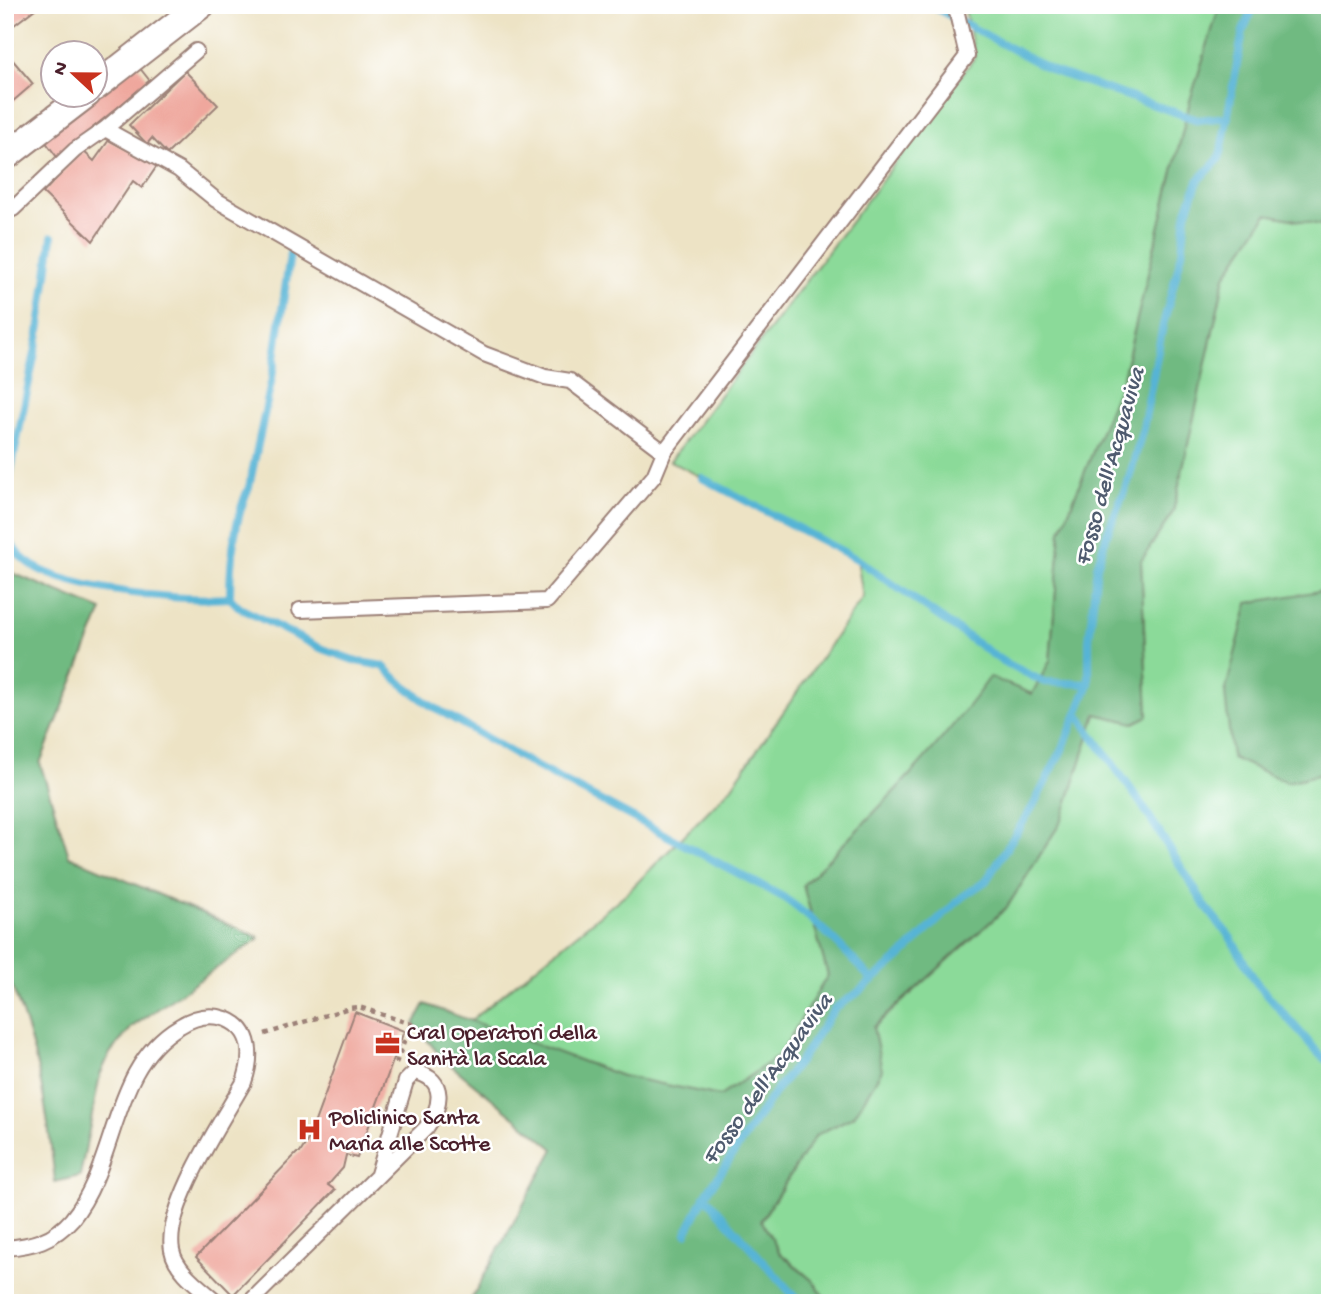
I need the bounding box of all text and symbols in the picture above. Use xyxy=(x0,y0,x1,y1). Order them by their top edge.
north arrow xyxy=(38,38,108,108)
text: N xyxy=(48,59,74,79)
water label: Fosso dell'Acquaviva xyxy=(1069,363,1154,569)
water label: Fosso dell'Acquaviva xyxy=(697,987,842,1171)
place label: Cral Operatori della Sanità la Scala xyxy=(407,1021,598,1074)
office icon: Cral Operatori della Sanità la Scala xyxy=(373,1030,401,1058)
place label: Policlinico Santa Maria alle Scotte xyxy=(328,1106,491,1159)
hospital icon: Policlinico Santa Maria alle Scotte xyxy=(295,1115,323,1143)

